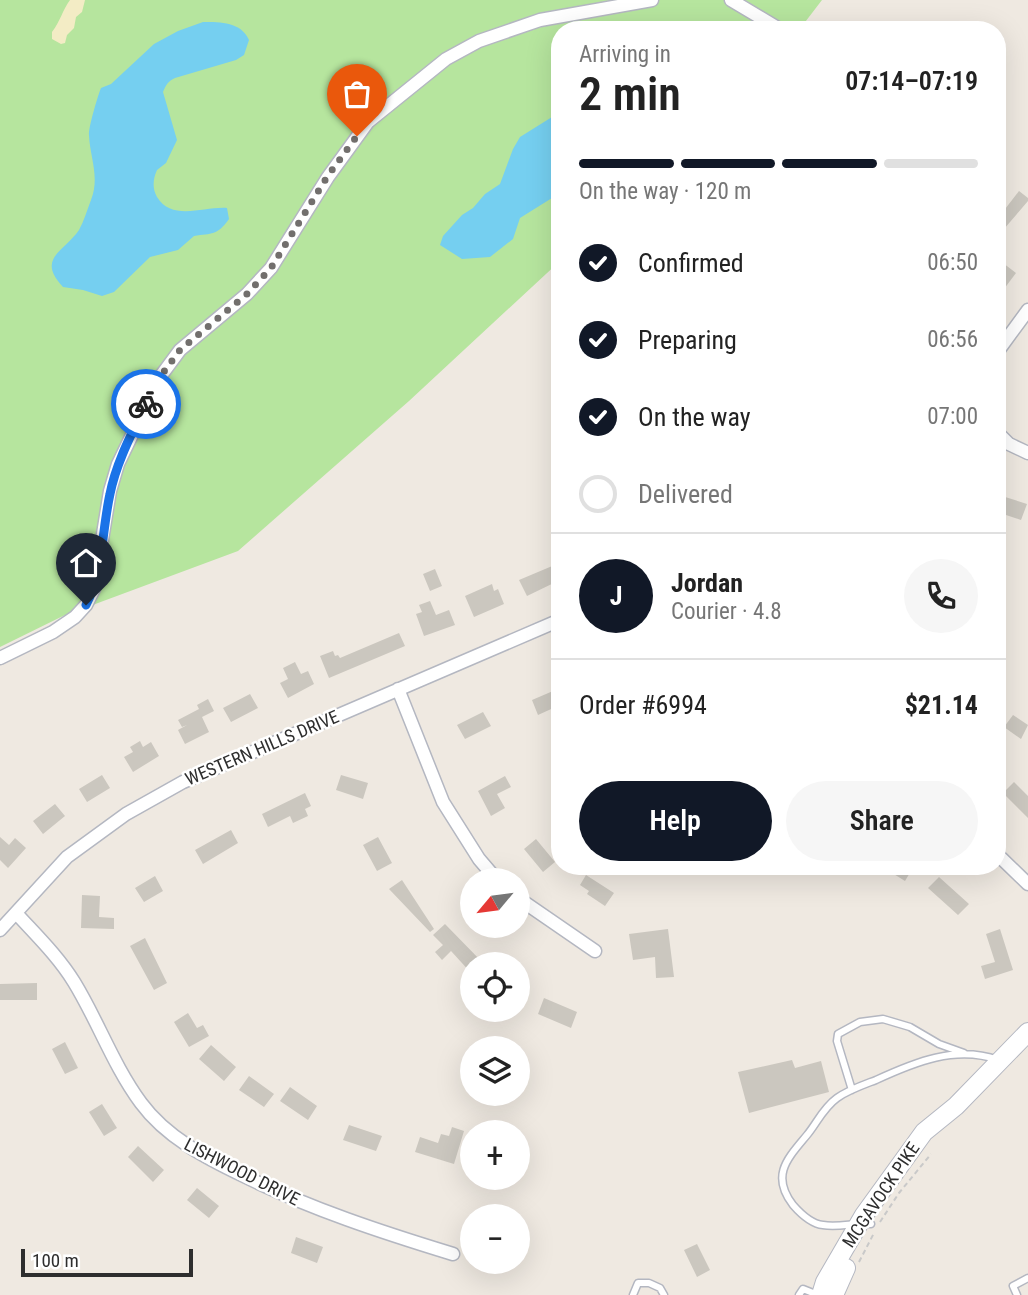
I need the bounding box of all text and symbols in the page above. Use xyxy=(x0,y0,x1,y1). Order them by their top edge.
text: Arriving in xyxy=(579,41,671,68)
pin xyxy=(327,64,387,136)
text: 07:14–07:19 xyxy=(845,66,978,96)
text: 2 min xyxy=(579,67,681,121)
icon: bag xyxy=(338,75,376,113)
text: On the way · 120 m xyxy=(579,178,751,205)
icon: check xyxy=(579,244,617,282)
text: Confirmed xyxy=(638,248,744,278)
text: 06:50 xyxy=(927,249,978,276)
icon: check xyxy=(579,321,617,359)
text: Preparing xyxy=(638,325,737,355)
text: 06:56 xyxy=(927,326,978,353)
courier xyxy=(111,369,181,439)
icon: bike xyxy=(127,385,165,423)
icon: check xyxy=(579,398,617,436)
text: On the way xyxy=(638,402,751,432)
text: 07:00 xyxy=(927,403,978,430)
text: Delivered xyxy=(638,479,733,509)
pin xyxy=(56,533,116,605)
icon: home xyxy=(67,544,105,582)
button: phone xyxy=(904,559,978,633)
text: Jordan xyxy=(671,568,743,598)
text: J xyxy=(610,581,622,611)
text: Courier · 4.8 xyxy=(671,598,782,625)
text: Order #6994 xyxy=(579,690,707,720)
text: $21.14 xyxy=(905,690,978,720)
street label: WESTERN HILLS DRIVE xyxy=(182,706,342,789)
button: Help xyxy=(579,781,772,861)
button: Share xyxy=(786,781,978,861)
north arrow xyxy=(460,868,530,938)
map controls xyxy=(460,868,530,1274)
button: locate xyxy=(460,952,530,1022)
button: layers xyxy=(460,1036,530,1106)
button: + xyxy=(460,1120,530,1190)
street label: LISHWOOD DRIVE xyxy=(181,1133,303,1210)
street label: MCGAVOCK PIKE xyxy=(838,1138,923,1251)
button: − xyxy=(460,1204,530,1274)
scale bar xyxy=(21,1246,192,1278)
text: 100 m xyxy=(32,1249,79,1272)

